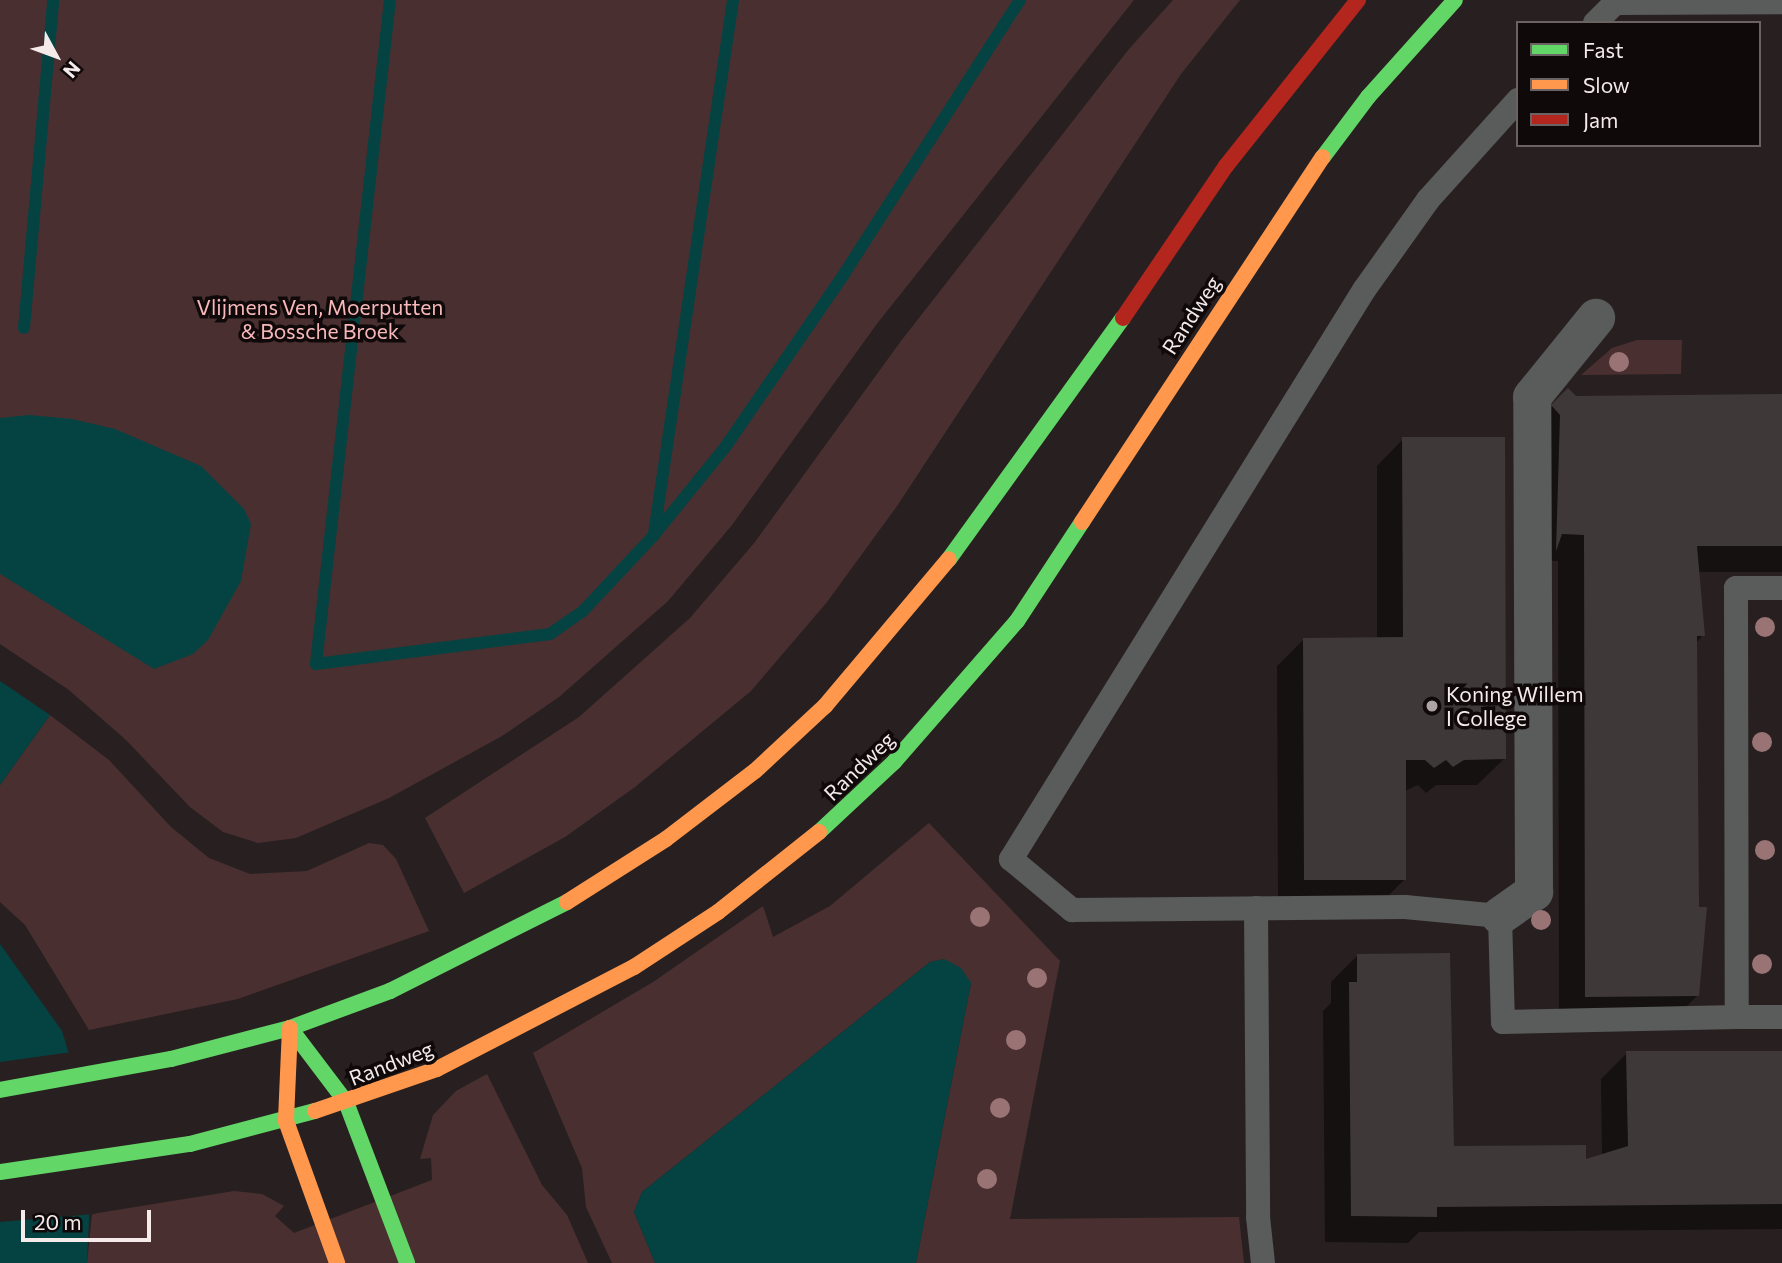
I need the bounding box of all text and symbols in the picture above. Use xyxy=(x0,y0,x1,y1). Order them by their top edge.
north arrow xyxy=(21,21,91,91)
legend xyxy=(1516,21,1761,147)
text: Fast xyxy=(1583,37,1624,62)
text: N xyxy=(59,57,86,83)
text: Slow xyxy=(1583,72,1630,97)
text: Jam xyxy=(1583,107,1618,132)
street label: Randweg xyxy=(1156,271,1226,359)
park label: Vlijmens Ven, Moerputten & Bossche Broek xyxy=(197,294,443,344)
place label: Koning Willem I College xyxy=(1446,681,1584,731)
marker: Koning Willem I College xyxy=(1424,698,1440,714)
street label: Randweg xyxy=(819,726,899,806)
street label: Randweg xyxy=(345,1035,437,1091)
scale bar xyxy=(24,1196,154,1240)
text: 20 m xyxy=(34,1209,82,1234)

